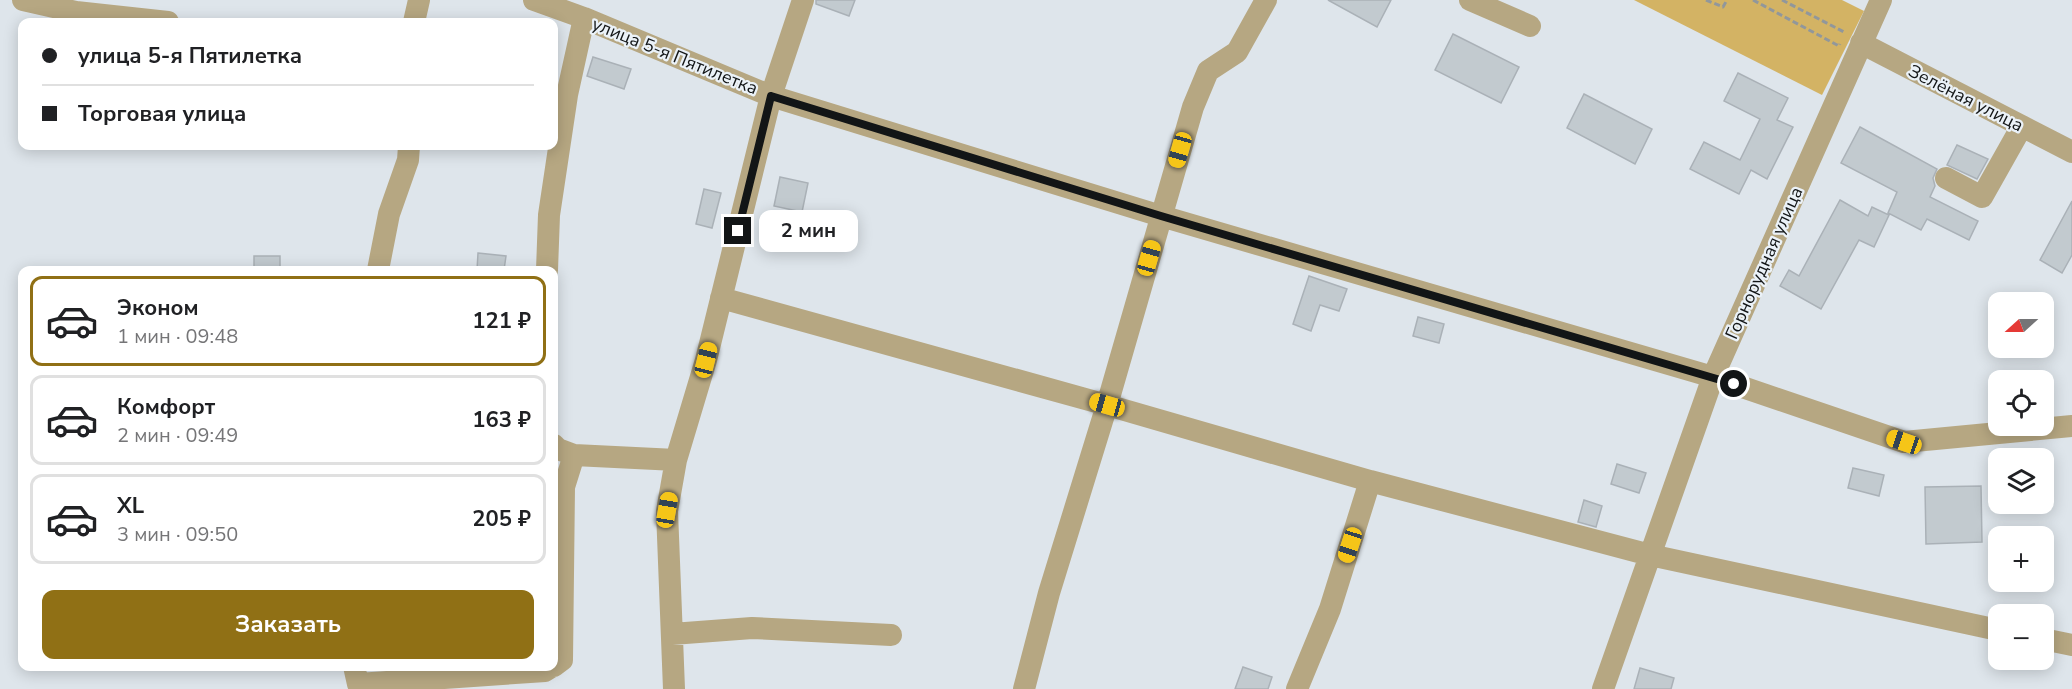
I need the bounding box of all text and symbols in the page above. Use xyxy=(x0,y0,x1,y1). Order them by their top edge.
street label: улица 5-я Пятилетка xyxy=(589,12,761,100)
text: улица 5-я Пятилетка xyxy=(78,41,302,71)
street label: Зелёная улица xyxy=(1904,59,2028,137)
text: Торговая улица xyxy=(78,99,246,129)
car xyxy=(1166,130,1194,170)
street label: Горнорудная улица xyxy=(1720,183,1808,343)
callout: 2 мин xyxy=(759,210,858,252)
route end xyxy=(724,217,751,244)
text: 2 мин xyxy=(781,217,836,244)
car xyxy=(1135,238,1163,278)
north arrow xyxy=(1988,292,2054,358)
map controls xyxy=(1988,292,2054,670)
text: Эконом xyxy=(117,293,199,323)
icon: car xyxy=(45,294,99,348)
text: 121 ₽ xyxy=(472,306,531,336)
text: 1 мин · 09:48 xyxy=(117,323,238,350)
car xyxy=(693,340,719,380)
route start xyxy=(1720,370,1747,397)
button: locate xyxy=(1988,370,2054,436)
car xyxy=(1087,391,1127,419)
text: Комфорт xyxy=(117,392,215,422)
icon: car xyxy=(45,393,99,447)
text: 163 ₽ xyxy=(472,405,531,435)
text: 2 мин · 09:49 xyxy=(117,422,238,449)
car xyxy=(1884,428,1924,456)
button: layers xyxy=(1988,448,2054,514)
text: XL xyxy=(117,491,144,521)
car xyxy=(655,491,679,529)
icon: car xyxy=(45,492,99,546)
text: 205 ₽ xyxy=(472,504,531,534)
text: 3 мин · 09:50 xyxy=(117,521,238,548)
car xyxy=(1336,525,1364,565)
button: + xyxy=(1988,526,2054,592)
button: Заказать xyxy=(42,590,534,659)
button: − xyxy=(1988,604,2054,670)

